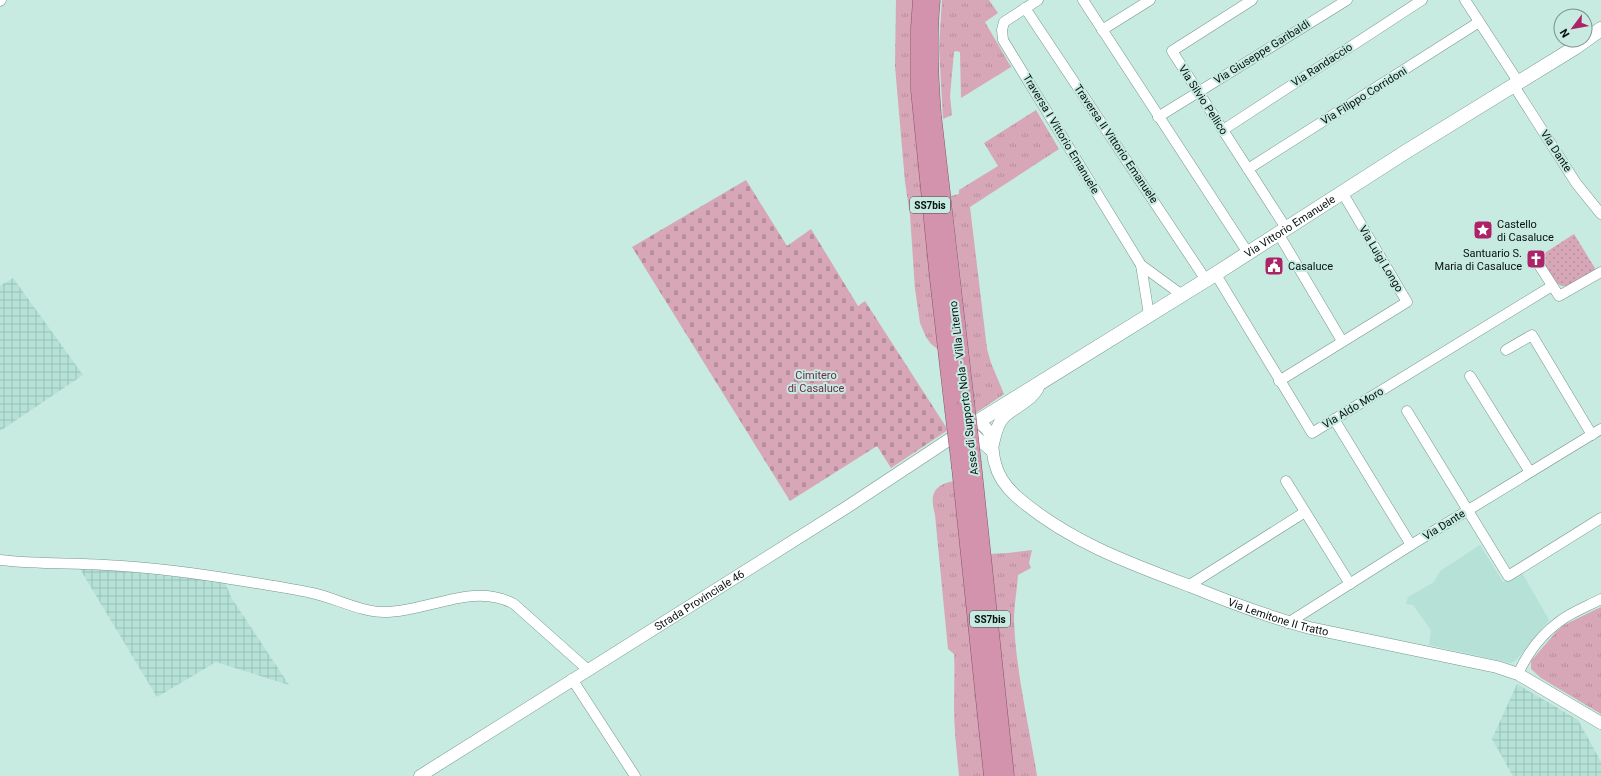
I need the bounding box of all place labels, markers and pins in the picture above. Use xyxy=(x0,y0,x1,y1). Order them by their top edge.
place label: Castello di Casaluce xyxy=(1497,218,1554,244)
place icon: Castello di Casaluce xyxy=(1472,219,1494,241)
place label: Santuario S. Maria di Casaluce xyxy=(1435,247,1522,273)
church icon: Santuario S. Maria di Casaluce xyxy=(1525,248,1547,270)
public building icon: Casaluce xyxy=(1263,255,1285,277)
place label: Casaluce xyxy=(1288,260,1333,273)

